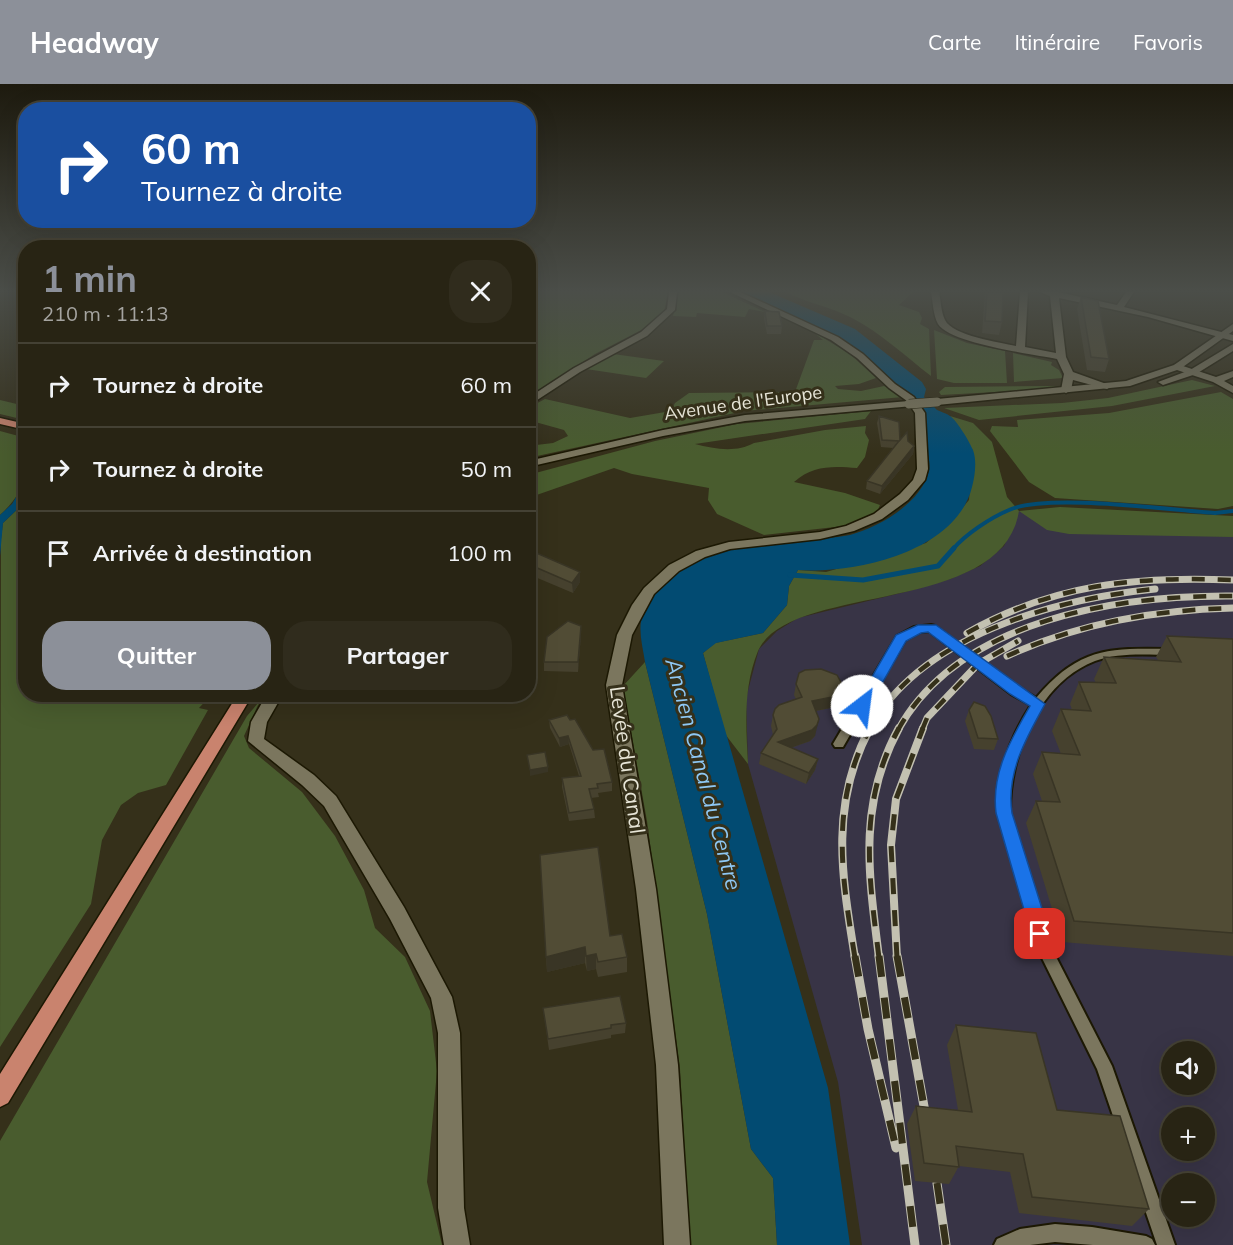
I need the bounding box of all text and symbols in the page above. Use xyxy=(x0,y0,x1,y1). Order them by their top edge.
text: Headway xyxy=(30,25,159,60)
text: Carte xyxy=(928,29,982,55)
text: Itinéraire xyxy=(1015,29,1100,55)
text: Favoris xyxy=(1133,29,1203,55)
text: 60 m xyxy=(141,122,241,175)
icon: right xyxy=(42,126,120,204)
text: Tournez à droite xyxy=(141,174,342,208)
text: 1 min xyxy=(42,256,137,301)
button: close xyxy=(449,260,512,323)
text: 210 m · 11:13 xyxy=(42,301,168,326)
icon: right xyxy=(42,369,75,402)
text: Tournez à droite xyxy=(93,371,263,399)
text: 60 m xyxy=(461,371,512,399)
street label: Avenue de l'Europe xyxy=(662,380,823,425)
icon: right xyxy=(42,453,75,486)
text: Tournez à droite xyxy=(93,455,263,483)
text: 50 m xyxy=(461,455,512,483)
icon: arrive xyxy=(42,537,75,570)
text: Arrivée à destination xyxy=(93,539,312,567)
text: 100 m xyxy=(447,539,512,567)
button: Quitter xyxy=(42,621,271,690)
button: Partager xyxy=(283,621,512,690)
water label: Ancien Canal du Centre xyxy=(659,654,748,893)
position arrow xyxy=(830,674,894,738)
street label: Levée du Canal xyxy=(605,684,651,835)
pin xyxy=(1014,908,1065,959)
icon: arrive xyxy=(1023,917,1056,950)
map controls xyxy=(1161,1041,1215,1227)
button: sound xyxy=(1161,1041,1215,1095)
button: + xyxy=(1161,1107,1215,1161)
button: − xyxy=(1161,1173,1215,1227)

